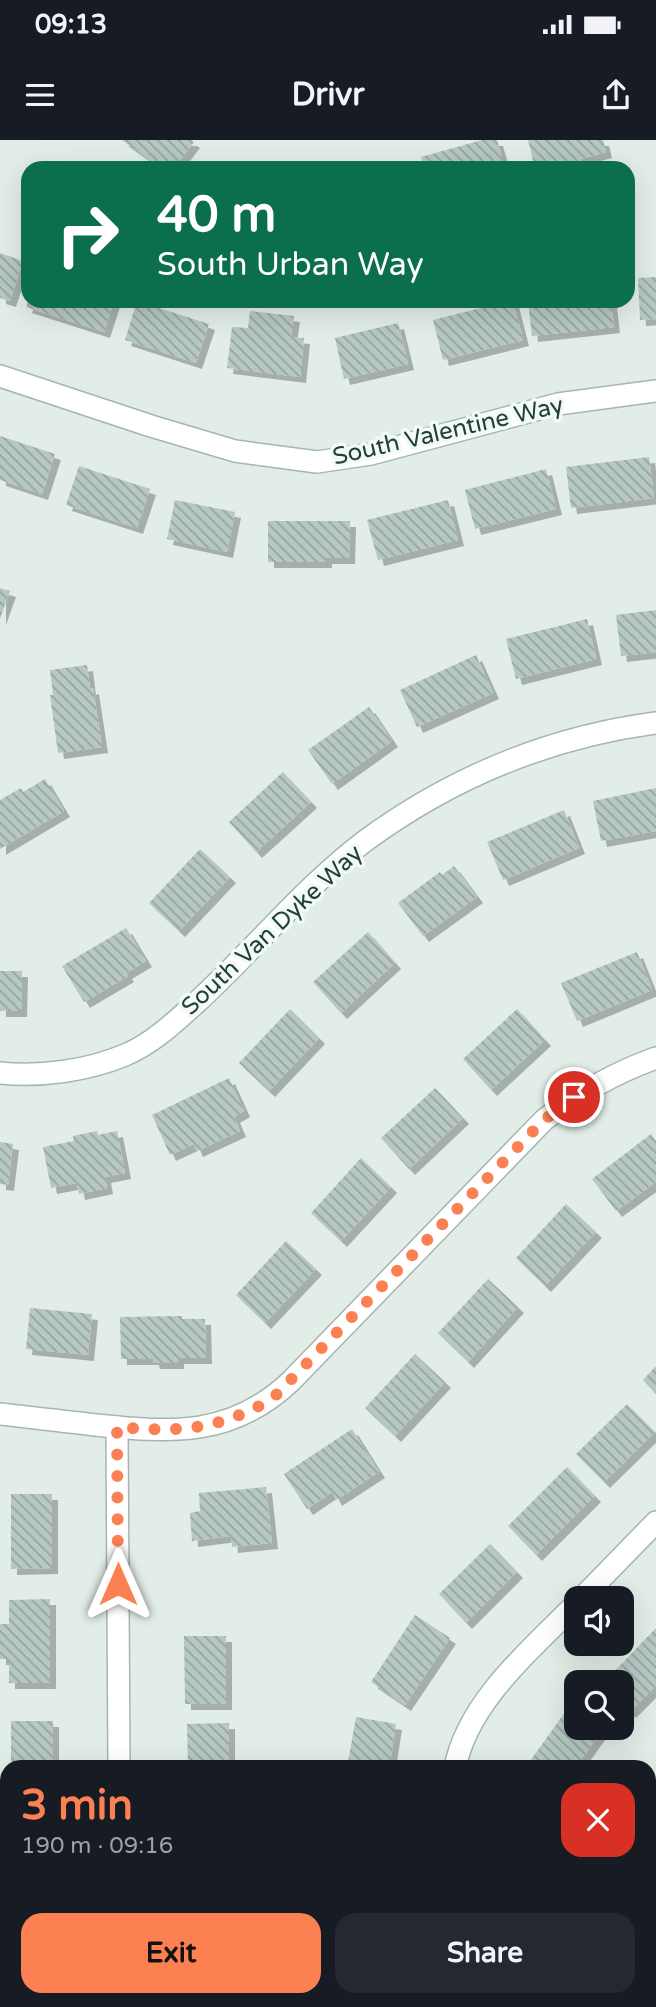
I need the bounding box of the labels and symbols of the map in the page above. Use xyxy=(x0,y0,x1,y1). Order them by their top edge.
street label: South Valentine Way xyxy=(330,390,566,472)
street label: South Van Dyke Way xyxy=(176,839,369,1021)
pin xyxy=(544,1067,604,1127)
position arrow xyxy=(81,1547,155,1621)

